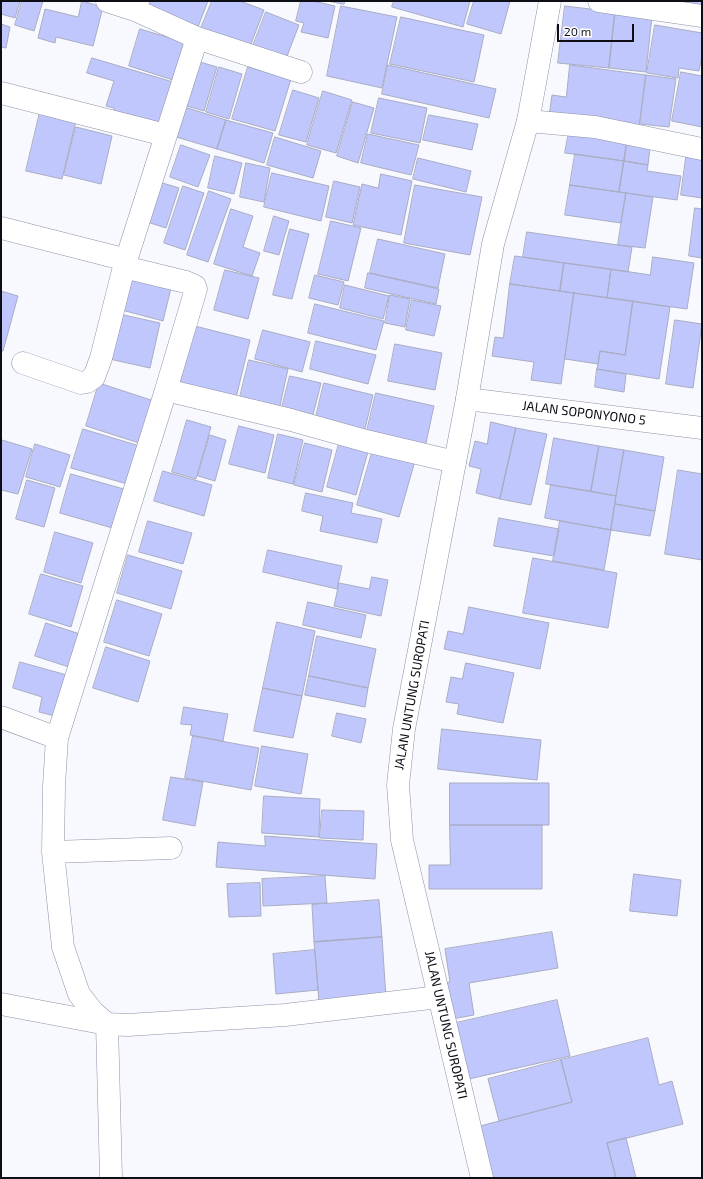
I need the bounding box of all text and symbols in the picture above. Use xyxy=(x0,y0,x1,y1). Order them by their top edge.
scale bar xyxy=(559,16,636,42)
text: 20 m xyxy=(564,24,591,38)
street label: JALAN SOPONYONO 5 xyxy=(521,398,647,428)
street label: JALAN UNTUNG SUROPATI xyxy=(391,619,433,771)
street label: JALAN UNTUNG SUROPATI xyxy=(421,949,471,1101)

